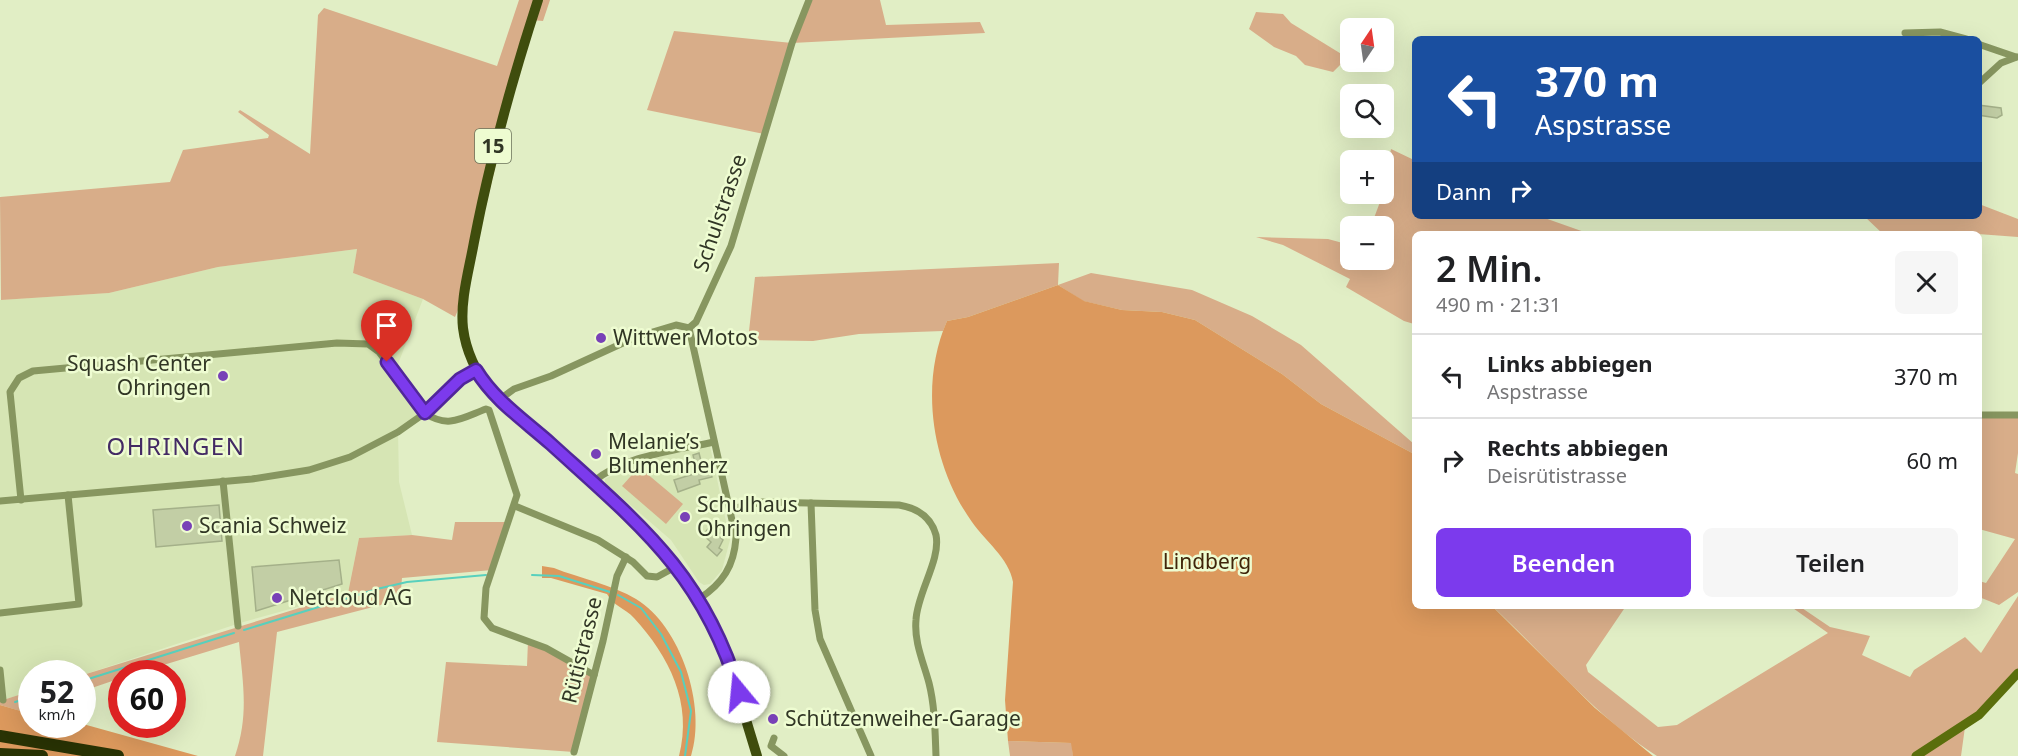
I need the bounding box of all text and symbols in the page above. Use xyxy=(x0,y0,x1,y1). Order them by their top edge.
north arrow xyxy=(1340,18,1394,72)
map controls xyxy=(1340,18,1394,270)
text: 370 m xyxy=(1535,52,1659,109)
icon: left xyxy=(1436,60,1514,138)
button: search xyxy=(1340,84,1394,138)
text: Aspstrasse xyxy=(1535,106,1671,143)
road number: 15 xyxy=(475,129,511,163)
street label: Schulstrasse xyxy=(686,150,752,275)
button: + xyxy=(1340,150,1394,204)
icon: right xyxy=(1504,174,1537,207)
text: Dann xyxy=(1436,176,1492,206)
button: − xyxy=(1340,216,1394,270)
text: 2 Min. xyxy=(1436,244,1543,293)
button: close xyxy=(1895,251,1958,314)
text: 490 m · 21:31 xyxy=(1436,291,1561,318)
pin xyxy=(361,300,412,362)
icon: arrive xyxy=(370,309,403,342)
place label: Wittwer Motos xyxy=(613,323,758,351)
marker: Wittwer Motos xyxy=(594,331,608,345)
text: Links abbiegen xyxy=(1487,348,1653,378)
place label: Squash Center Ohringen xyxy=(67,349,211,401)
icon: left xyxy=(1436,360,1469,393)
text: 370 m xyxy=(1894,361,1958,391)
marker: Squash Center Ohringen xyxy=(216,369,230,383)
text: Aspstrasse xyxy=(1487,378,1588,405)
place label: Melanie’s Blumenherz xyxy=(608,427,728,479)
district label: OHRINGEN xyxy=(107,429,245,462)
text: Rechts abbiegen xyxy=(1487,432,1669,462)
icon: right xyxy=(1436,444,1469,477)
text: 60 m xyxy=(1907,445,1958,475)
marker: Melanie’s Blumenherz xyxy=(589,447,603,461)
text: Deisrütistrasse xyxy=(1487,462,1627,489)
place label: Schulhaus Ohringen xyxy=(697,490,798,542)
marker: Schulhaus Ohringen xyxy=(678,510,692,524)
place label: Scania Schweiz xyxy=(199,511,346,539)
marker: Scania Schweiz xyxy=(180,519,194,533)
button: Beenden xyxy=(1436,528,1691,597)
button: Teilen xyxy=(1703,528,1958,597)
park label: Lindberg xyxy=(1163,547,1251,575)
place label: Netcloud AG xyxy=(289,583,412,611)
marker: Netcloud AG xyxy=(270,591,284,605)
street label: Rütistrasse xyxy=(554,594,608,706)
speed limit sign: 60 xyxy=(108,660,186,738)
position arrow xyxy=(707,660,771,724)
text: 52 xyxy=(40,671,74,712)
text: km/h xyxy=(39,704,75,724)
place label: Schützenweiher-Garage xyxy=(785,704,1021,732)
marker: Schützenweiher-Garage xyxy=(766,712,780,726)

